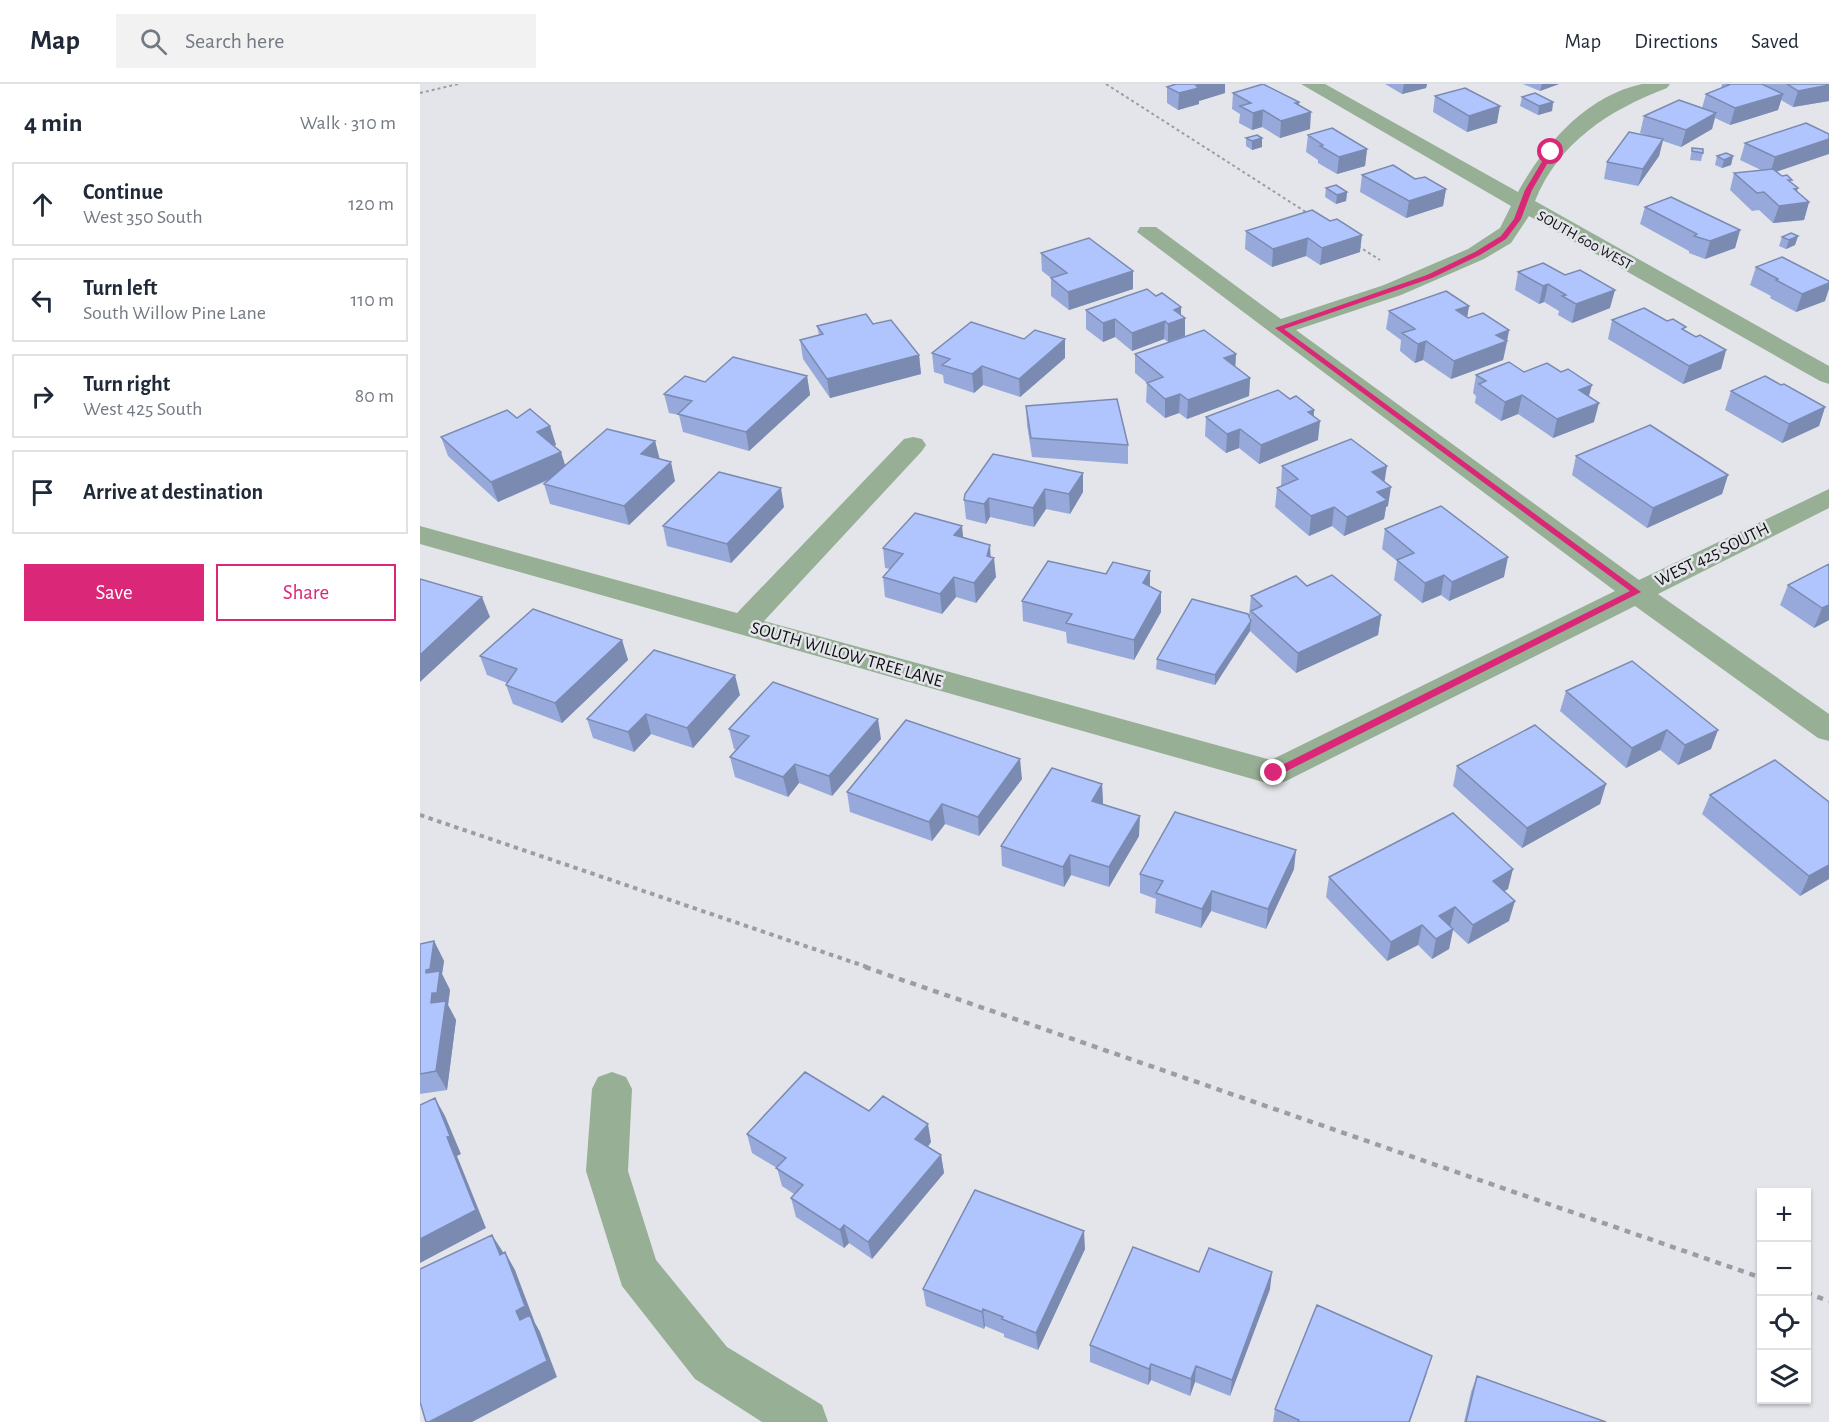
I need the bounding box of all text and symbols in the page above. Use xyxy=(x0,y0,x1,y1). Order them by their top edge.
search box xyxy=(116,14,536,68)
icon: search xyxy=(137,25,170,58)
text: Map xyxy=(30,27,80,55)
text: Search here xyxy=(185,30,284,52)
text: Map xyxy=(1565,31,1601,52)
text: Directions xyxy=(1634,31,1718,52)
text: Saved xyxy=(1751,31,1799,52)
text: 4 min xyxy=(24,110,83,136)
text: Walk · 310 m xyxy=(300,113,396,133)
route start xyxy=(1537,138,1563,164)
text: Continue xyxy=(83,181,163,203)
icon: ahead xyxy=(26,188,59,221)
text: 120 m xyxy=(348,194,394,214)
text: West 350 South xyxy=(83,207,203,227)
street label: SOUTH 600 WEST xyxy=(1535,208,1635,273)
text: Turn left xyxy=(83,277,157,299)
icon: left xyxy=(26,284,59,317)
text: 110 m xyxy=(350,290,394,310)
text: South Willow Pine Lane xyxy=(83,303,266,323)
text: Turn right xyxy=(83,373,170,395)
icon: right xyxy=(26,380,59,413)
text: 80 m xyxy=(355,386,394,406)
text: West 425 South xyxy=(83,399,203,419)
icon: arrive xyxy=(26,476,59,509)
text: Arrive at destination xyxy=(83,481,263,503)
street label: WEST 425 SOUTH xyxy=(1653,520,1772,590)
button: Save xyxy=(24,564,204,621)
button: Share xyxy=(216,564,396,621)
street label: SOUTH WILLOW TREE LANE xyxy=(749,619,945,691)
route end xyxy=(1260,759,1286,785)
map controls xyxy=(1757,1188,1811,1404)
button: + xyxy=(1757,1188,1811,1242)
button: − xyxy=(1757,1242,1811,1296)
button: locate xyxy=(1757,1296,1811,1350)
button: layers xyxy=(1757,1350,1811,1404)

